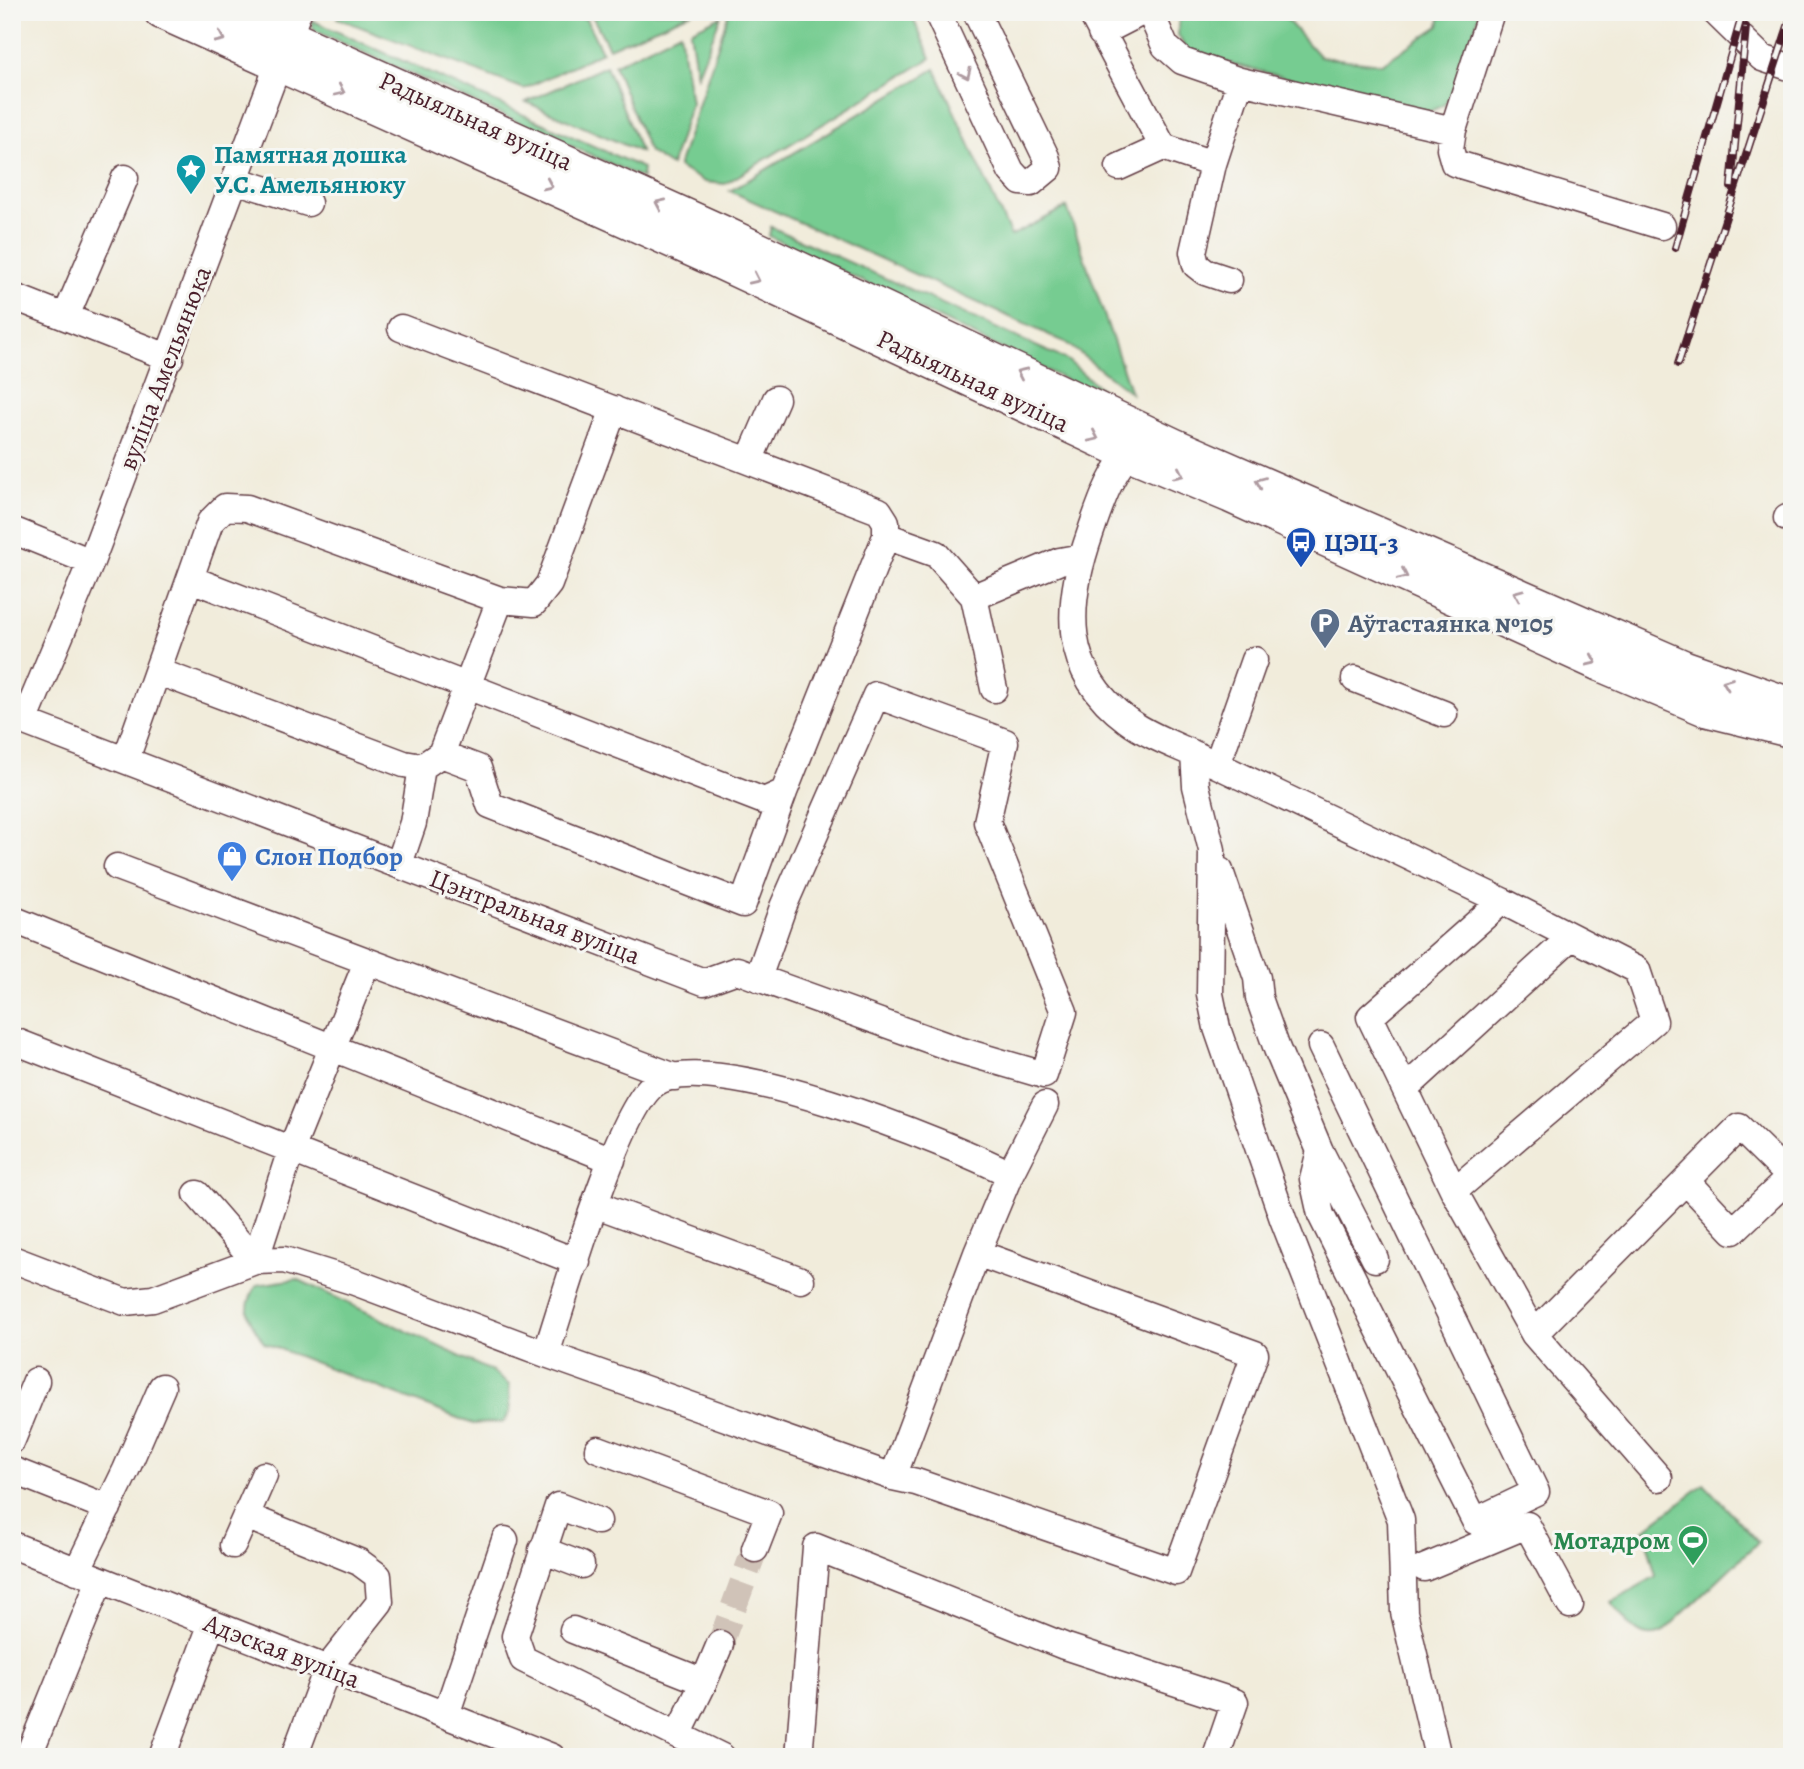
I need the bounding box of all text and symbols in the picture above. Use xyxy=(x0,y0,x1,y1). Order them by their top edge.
one-way arrow xyxy=(212,30,225,44)
street label: Радыяльная вуліца xyxy=(374,63,578,179)
one-way arrow xyxy=(958,67,972,79)
one-way arrow xyxy=(333,83,345,97)
place label: Памятная дошка У.С. Амельянюку xyxy=(214,137,407,202)
place icon: Памятная дошка У.С. Амельянюку xyxy=(174,152,208,196)
one-way arrow xyxy=(540,177,553,191)
one-way arrow xyxy=(655,198,667,212)
street label: вуліца Амельянюка xyxy=(110,261,220,475)
one-way arrow xyxy=(748,271,760,285)
street label: Радыяльная вуліца xyxy=(871,321,1075,441)
one-way arrow xyxy=(1016,368,1028,382)
one-way arrow xyxy=(1087,429,1099,443)
one-way arrow xyxy=(1171,466,1184,480)
one-way arrow xyxy=(1255,477,1267,491)
bus stop icon: ЦЭЦ-3 xyxy=(1284,525,1318,569)
place label: ЦЭЦ-3 xyxy=(1324,525,1399,560)
one-way arrow xyxy=(1396,567,1408,581)
one-way arrow xyxy=(1513,589,1525,603)
parking icon: Аўтастаянка №105 xyxy=(1308,606,1342,650)
place label: Аўтастаянка №105 xyxy=(1347,606,1554,641)
one-way arrow xyxy=(1585,653,1597,667)
one-way arrow xyxy=(1722,677,1734,691)
shop icon: Слон Подбор xyxy=(215,839,249,883)
place label: Слон Подбор xyxy=(255,839,403,874)
street label: Цэнтральная вуліца xyxy=(425,861,645,973)
place label: Мотадром xyxy=(1553,1523,1670,1558)
sports icon: Мотадром xyxy=(1676,1523,1710,1567)
street label: Адэская вуліца xyxy=(198,1605,365,1697)

